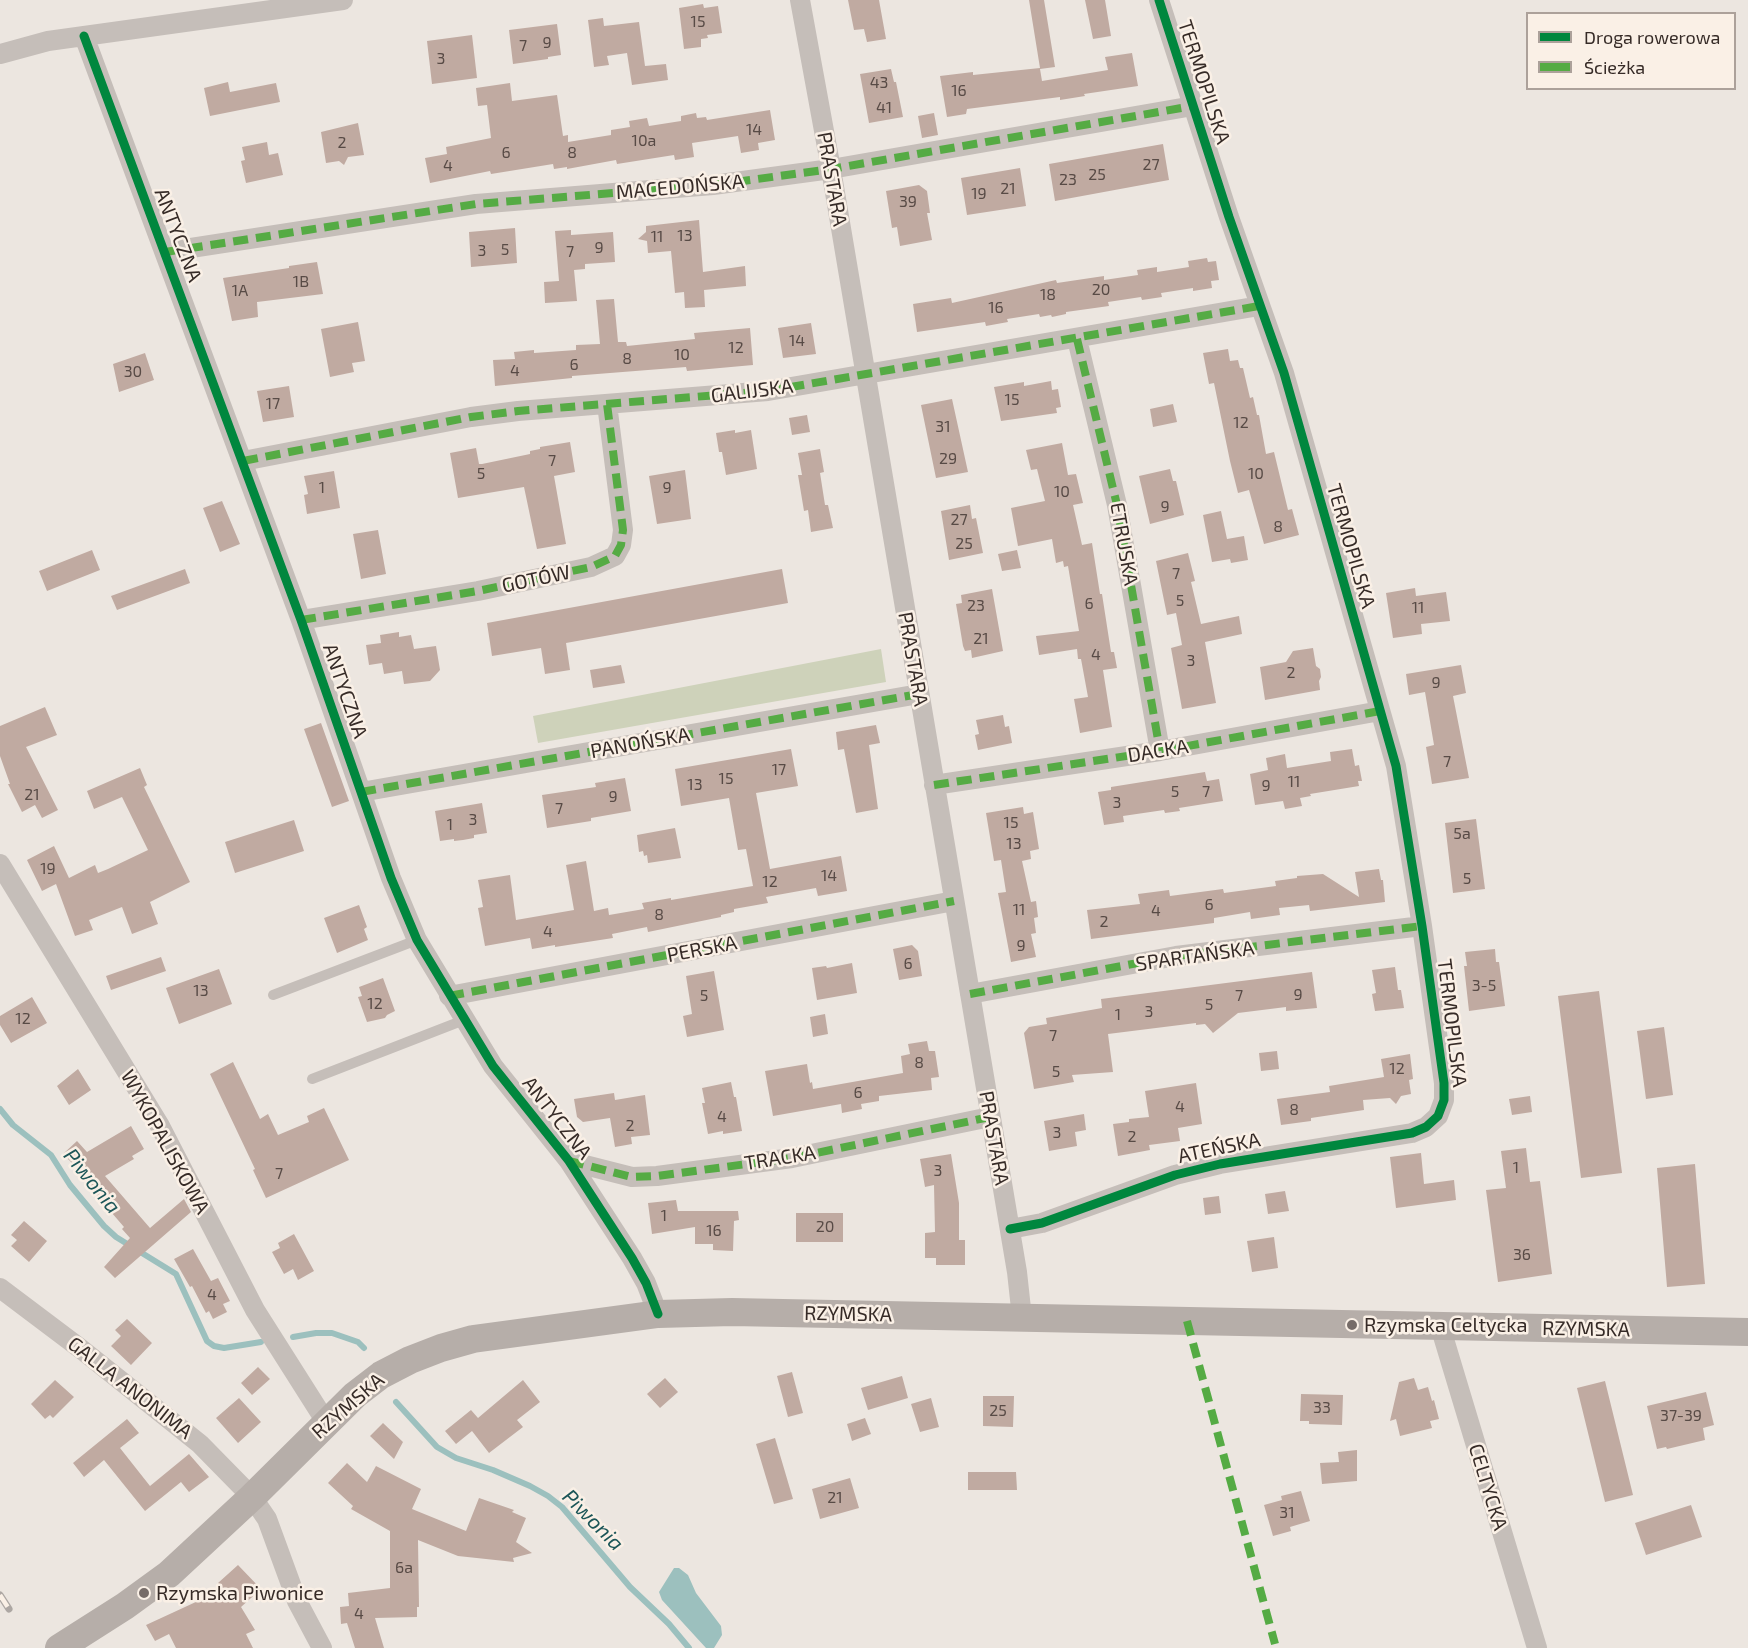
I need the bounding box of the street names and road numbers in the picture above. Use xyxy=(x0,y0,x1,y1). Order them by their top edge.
street label: TERMOPILSKA xyxy=(1173,17,1235,147)
street label: PRASTARA xyxy=(812,130,852,228)
street label: MACEDOŃSKA xyxy=(615,169,745,205)
street label: ANTYCZNA xyxy=(149,185,207,285)
street label: GALIJSKA xyxy=(709,374,795,408)
street label: TERMOPILSKA xyxy=(1322,481,1380,611)
street label: ETRUSKA xyxy=(1105,501,1143,587)
street label: GOTÓW xyxy=(500,560,572,598)
street label: PRASTARA xyxy=(893,610,933,708)
street label: ANTYCZNA xyxy=(318,641,372,741)
street label: PANOŃSKA xyxy=(588,722,692,764)
street label: DACKA xyxy=(1126,734,1190,768)
street label: PERSKA xyxy=(665,930,739,968)
street label: SPARTAŃSKA xyxy=(1134,936,1256,976)
street label: TERMOPILSKA xyxy=(1432,958,1472,1088)
street label: WYKOPALISKOWA xyxy=(115,1066,215,1218)
street label: ANTYCZNA xyxy=(517,1072,597,1164)
street label: PRASTARA xyxy=(974,1089,1014,1187)
street label: ATEŃSKA xyxy=(1176,1128,1262,1168)
street label: TRACKA xyxy=(743,1141,817,1175)
street label: RZYMSKA xyxy=(804,1301,892,1327)
street label: RZYMSKA xyxy=(1542,1316,1630,1342)
street label: GALLA ANONIMA xyxy=(63,1332,197,1444)
street label: RZYMSKA xyxy=(307,1368,389,1444)
street label: CELTYCKA xyxy=(1463,1441,1513,1533)

